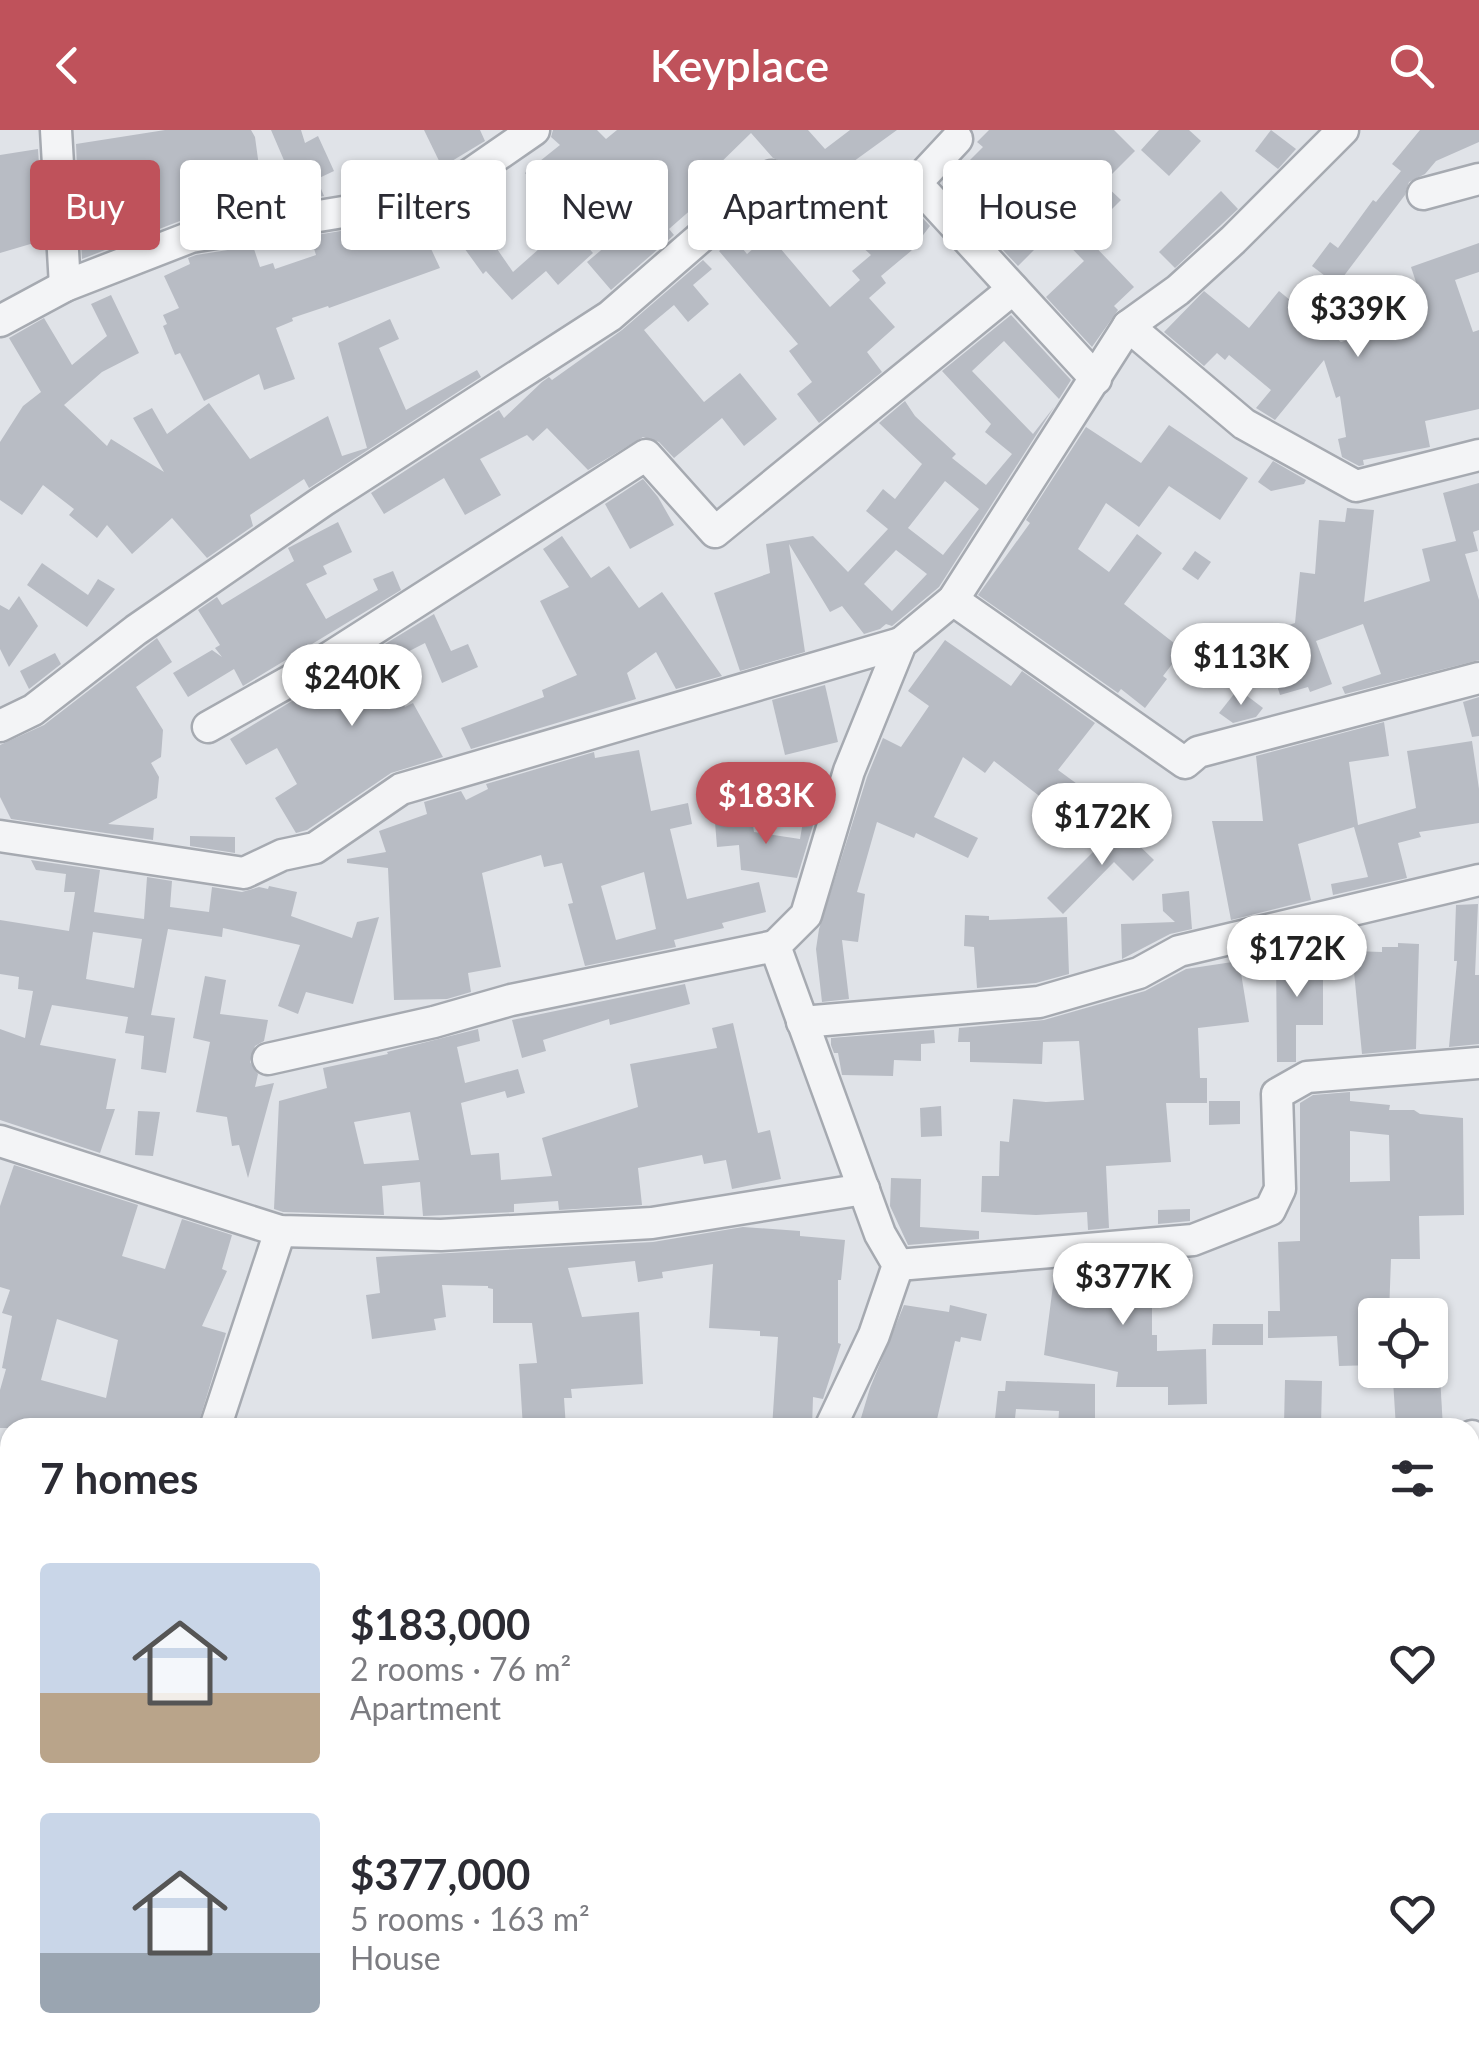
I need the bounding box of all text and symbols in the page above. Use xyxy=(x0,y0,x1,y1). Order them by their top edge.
icon: back xyxy=(40,38,95,93)
text: Keyplace xyxy=(650,38,829,92)
icon: search xyxy=(1384,38,1439,93)
chip: Buy xyxy=(30,160,160,250)
chip: Rent xyxy=(180,160,321,250)
chip: Filters xyxy=(341,160,506,250)
chip: New xyxy=(526,160,668,250)
chip: Apartment xyxy=(688,160,923,250)
chip: House xyxy=(943,160,1112,250)
pin: $339K xyxy=(1288,275,1428,360)
text: $339K xyxy=(1310,288,1406,327)
pin: $113K xyxy=(1171,623,1311,708)
text: $113K xyxy=(1193,636,1289,675)
pin: $240K xyxy=(282,644,422,729)
text: $240K xyxy=(304,657,400,696)
pin: $183K xyxy=(696,762,836,847)
text: $183K xyxy=(718,775,814,814)
pin: $172K xyxy=(1032,783,1172,868)
text: $172K xyxy=(1054,796,1150,835)
pin: $172K xyxy=(1227,915,1367,1000)
text: $172K xyxy=(1249,928,1345,967)
pin: $377K xyxy=(1053,1243,1193,1328)
text: $377K xyxy=(1075,1256,1171,1295)
map controls xyxy=(1358,1298,1448,1388)
button: locate xyxy=(1358,1298,1448,1388)
icon: filters xyxy=(1385,1451,1440,1506)
text: 7 homes xyxy=(40,1453,198,1503)
text: $183,000 xyxy=(350,1599,530,1649)
icon: home xyxy=(120,1603,240,1723)
icon: heart xyxy=(1385,1636,1440,1691)
text: 2 rooms · 76 m² xyxy=(350,1649,571,1688)
text: Apartment xyxy=(350,1688,501,1727)
text: $377,000 xyxy=(350,1849,530,1899)
icon: home xyxy=(120,1853,240,1973)
icon: heart xyxy=(1385,1886,1440,1941)
text: 5 rooms · 163 m² xyxy=(350,1899,590,1938)
text: House xyxy=(350,1938,441,1977)

